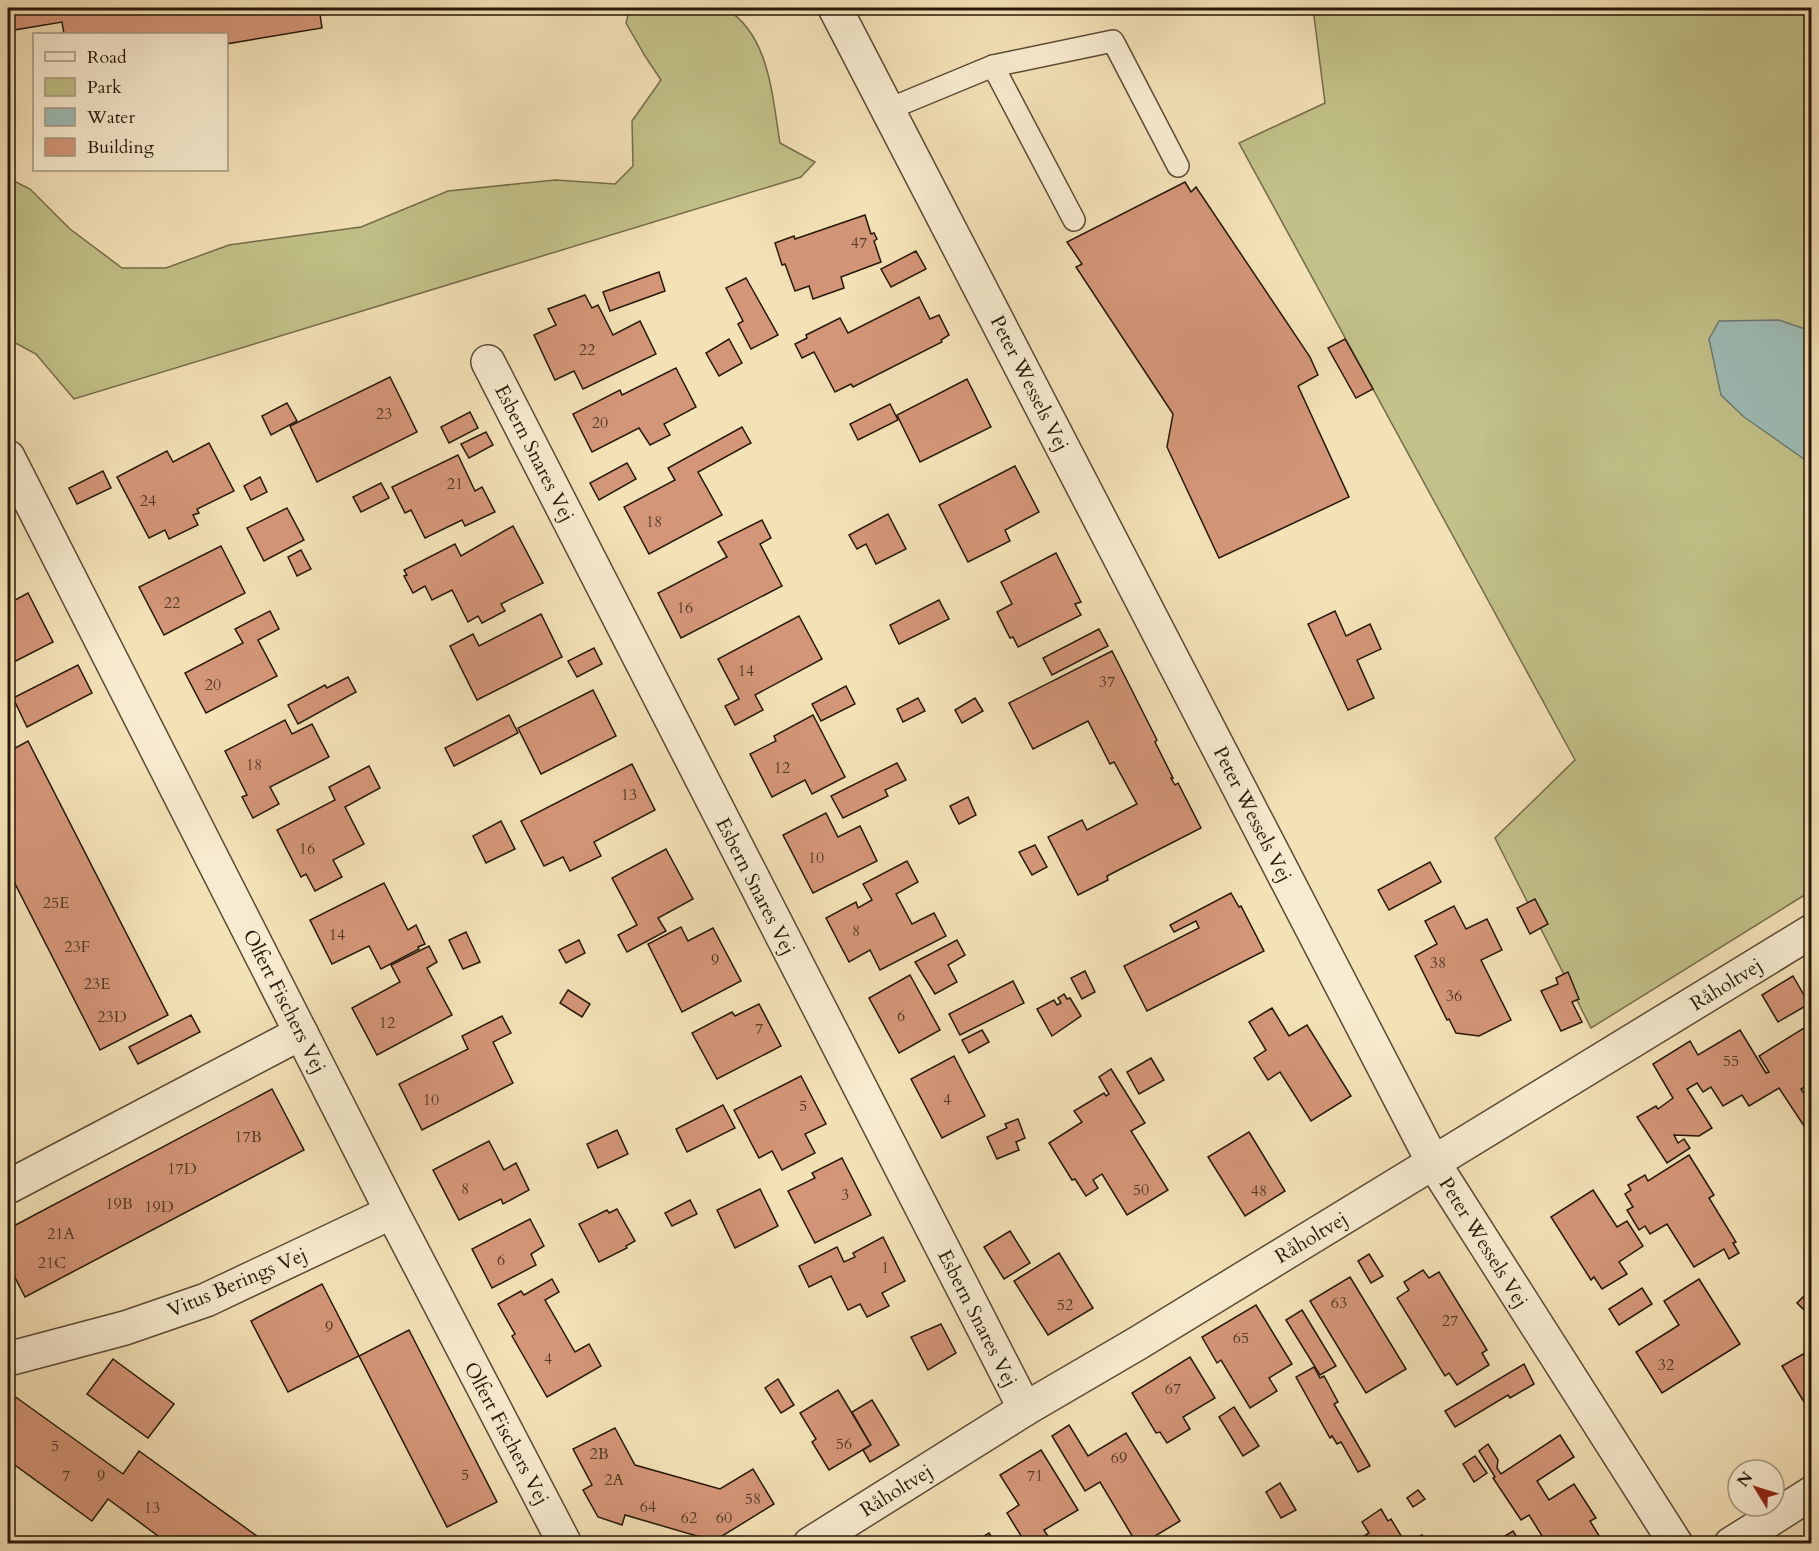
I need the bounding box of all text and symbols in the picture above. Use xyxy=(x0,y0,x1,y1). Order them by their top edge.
legend xyxy=(33,33,228,171)
text: Road xyxy=(87,45,127,70)
text: Park xyxy=(87,75,122,100)
text: Water xyxy=(86,105,136,130)
text: Building xyxy=(87,135,155,160)
house number: 47 xyxy=(851,232,867,254)
street label: Peter Wessels Vej xyxy=(984,311,1075,456)
house number: 22 xyxy=(579,339,595,361)
street label: Esbern Snares Vej xyxy=(488,380,581,527)
house number: 23 xyxy=(376,403,392,425)
house number: 20 xyxy=(592,412,608,434)
house number: 21 xyxy=(447,473,463,495)
house number: 24 xyxy=(140,490,156,512)
house number: 18 xyxy=(646,511,662,533)
house number: 22 xyxy=(164,592,180,614)
house number: 16 xyxy=(677,597,693,619)
house number: 14 xyxy=(738,660,754,682)
house number: 37 xyxy=(1099,671,1115,693)
house number: 20 xyxy=(205,674,221,696)
street label: Peter Wessels Vej xyxy=(1207,742,1298,887)
house number: 18 xyxy=(246,754,262,776)
house number: 12 xyxy=(774,757,790,779)
house number: 13 xyxy=(621,784,637,806)
street label: Esbern Snares Vej xyxy=(709,813,802,960)
house number: 16 xyxy=(299,838,315,860)
house number: 10 xyxy=(808,847,824,869)
house number: 25E xyxy=(43,892,69,914)
house number: 8 xyxy=(852,920,860,942)
house number: 14 xyxy=(329,924,345,946)
street label: Olfert Fischers Vej xyxy=(237,925,332,1078)
house number: 23F xyxy=(64,936,90,958)
house number: 9 xyxy=(711,949,719,971)
house number: 38 xyxy=(1430,952,1446,974)
street label: Råholtvej xyxy=(1685,952,1768,1017)
house number: 23E xyxy=(84,973,110,995)
house number: 36 xyxy=(1446,985,1462,1007)
house number: 6 xyxy=(897,1005,905,1027)
house number: 23D xyxy=(97,1006,127,1028)
house number: 12 xyxy=(379,1012,395,1034)
house number: 7 xyxy=(755,1018,763,1040)
house number: 55 xyxy=(1723,1050,1739,1072)
house number: 10 xyxy=(423,1089,439,1111)
house number: 4 xyxy=(943,1089,951,1111)
house number: 5 xyxy=(799,1095,807,1117)
house number: 17B xyxy=(234,1126,262,1148)
house number: 17D xyxy=(167,1158,197,1180)
street label: Peter Wessels Vej xyxy=(1433,1172,1535,1313)
house number: 8 xyxy=(461,1178,469,1200)
house number: 50 xyxy=(1133,1179,1149,1201)
house number: 48 xyxy=(1251,1180,1267,1202)
house number: 3 xyxy=(841,1184,849,1206)
house number: 19B xyxy=(105,1193,133,1215)
house number: 19D xyxy=(144,1196,174,1218)
street label: Råholtvej xyxy=(1270,1205,1353,1270)
house number: 21A xyxy=(47,1223,76,1245)
street label: Vitus Berings Vej xyxy=(163,1241,311,1324)
street label: Esbern Snares Vej xyxy=(931,1245,1024,1392)
house number: 6 xyxy=(497,1249,505,1271)
house number: 21C xyxy=(38,1252,66,1274)
house number: 1 xyxy=(881,1257,889,1279)
house number: 63 xyxy=(1331,1292,1347,1314)
house number: 52 xyxy=(1057,1294,1073,1316)
house number: 27 xyxy=(1442,1310,1458,1332)
house number: 9 xyxy=(325,1316,333,1338)
house number: 65 xyxy=(1233,1327,1249,1349)
house number: 4 xyxy=(544,1348,552,1370)
house number: 32 xyxy=(1658,1354,1674,1376)
street label: Olfert Fischers Vej xyxy=(458,1357,556,1509)
house number: 67 xyxy=(1165,1378,1181,1400)
house number: 56 xyxy=(836,1433,852,1455)
house number: 5 xyxy=(51,1435,59,1457)
house number: 2B xyxy=(589,1443,609,1465)
house number: 69 xyxy=(1111,1447,1127,1469)
street label: Råholtvej xyxy=(855,1458,938,1523)
north arrow xyxy=(1726,1458,1786,1518)
house number: 5 xyxy=(461,1464,469,1486)
house number: 7 xyxy=(62,1465,70,1487)
house number: 9 xyxy=(97,1465,105,1487)
house number: 71 xyxy=(1027,1465,1043,1487)
text: N xyxy=(1732,1467,1758,1492)
house number: 2A xyxy=(604,1469,624,1491)
house number: 58 xyxy=(745,1488,761,1510)
house number: 64 xyxy=(640,1496,656,1518)
house number: 13 xyxy=(144,1497,160,1519)
house number: 62 xyxy=(681,1507,697,1529)
house number: 60 xyxy=(716,1507,732,1529)

